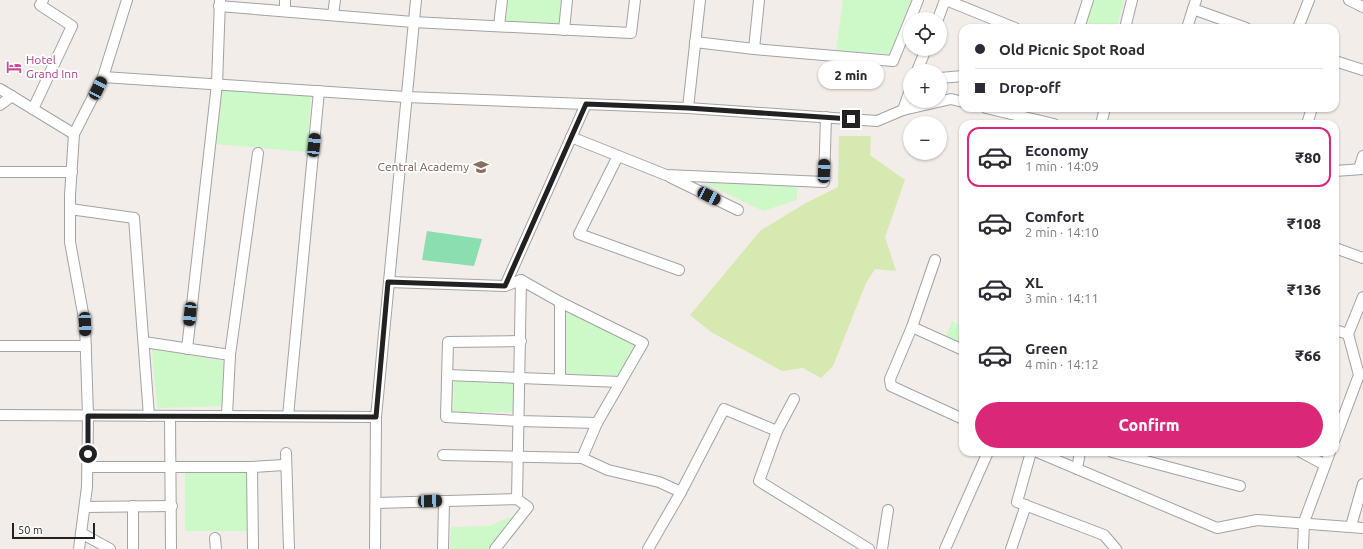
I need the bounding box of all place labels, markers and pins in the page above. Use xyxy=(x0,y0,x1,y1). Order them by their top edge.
place label: Hotel Grand Inn xyxy=(26,53,78,80)
hotel icon: Hotel Grand Inn xyxy=(5,58,23,76)
school or university icon: Central Academy xyxy=(472,158,490,176)
place label: Central Academy xyxy=(378,160,469,173)

